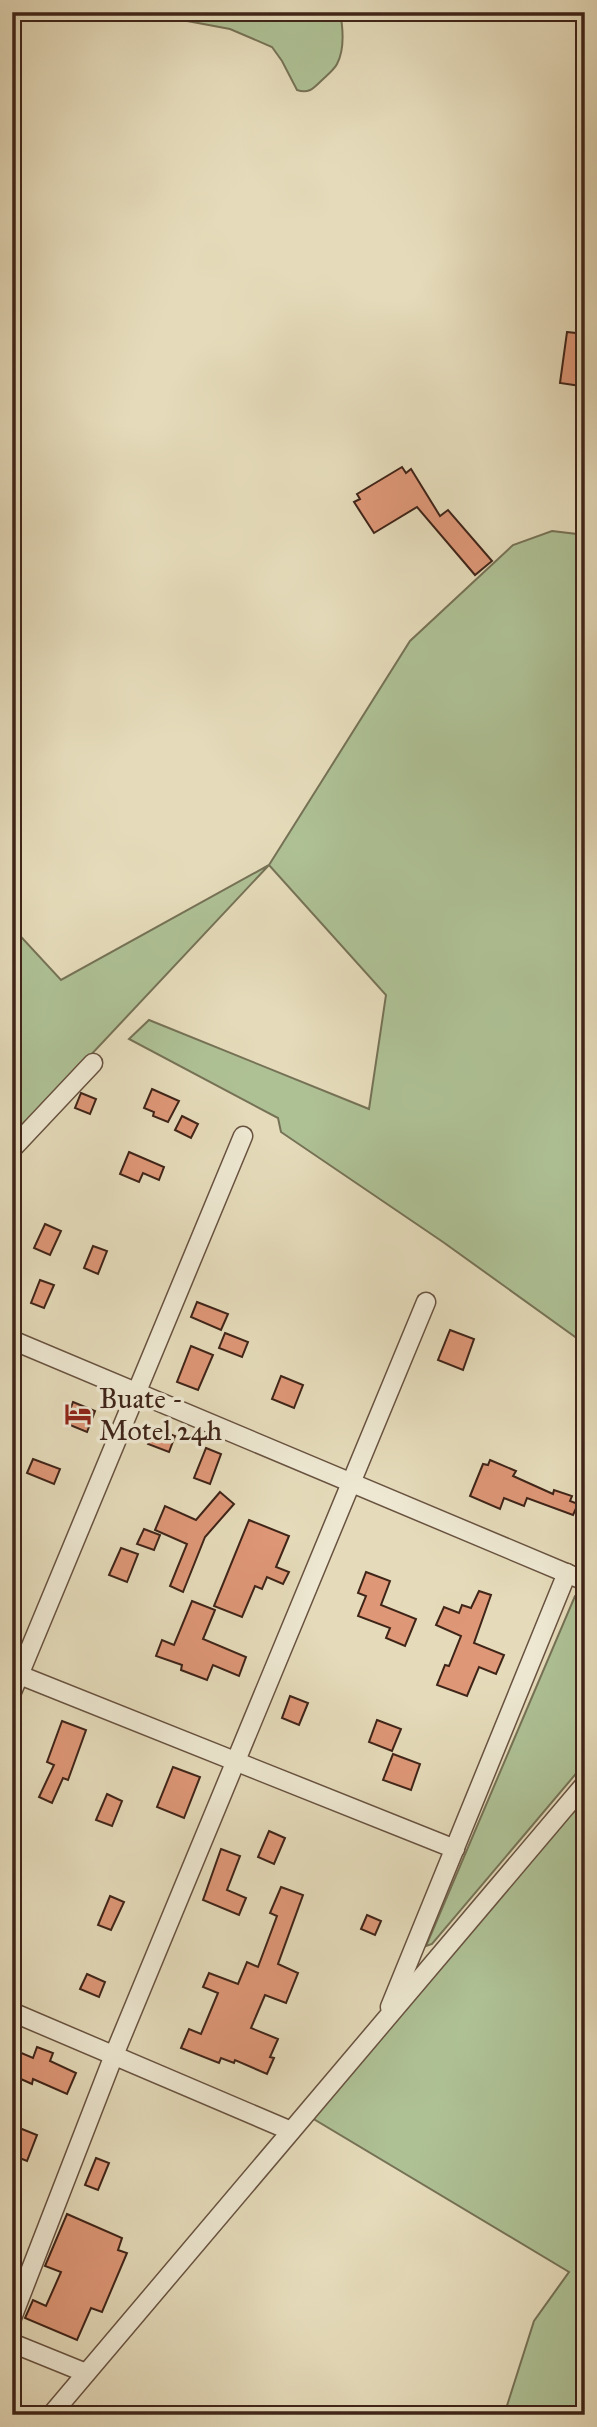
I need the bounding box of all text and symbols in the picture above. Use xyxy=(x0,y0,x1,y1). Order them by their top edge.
place label: Buate - Motel 24h xyxy=(99,1381,222,1448)
hotel icon: Buate - Motel 24h xyxy=(63,1399,93,1429)

